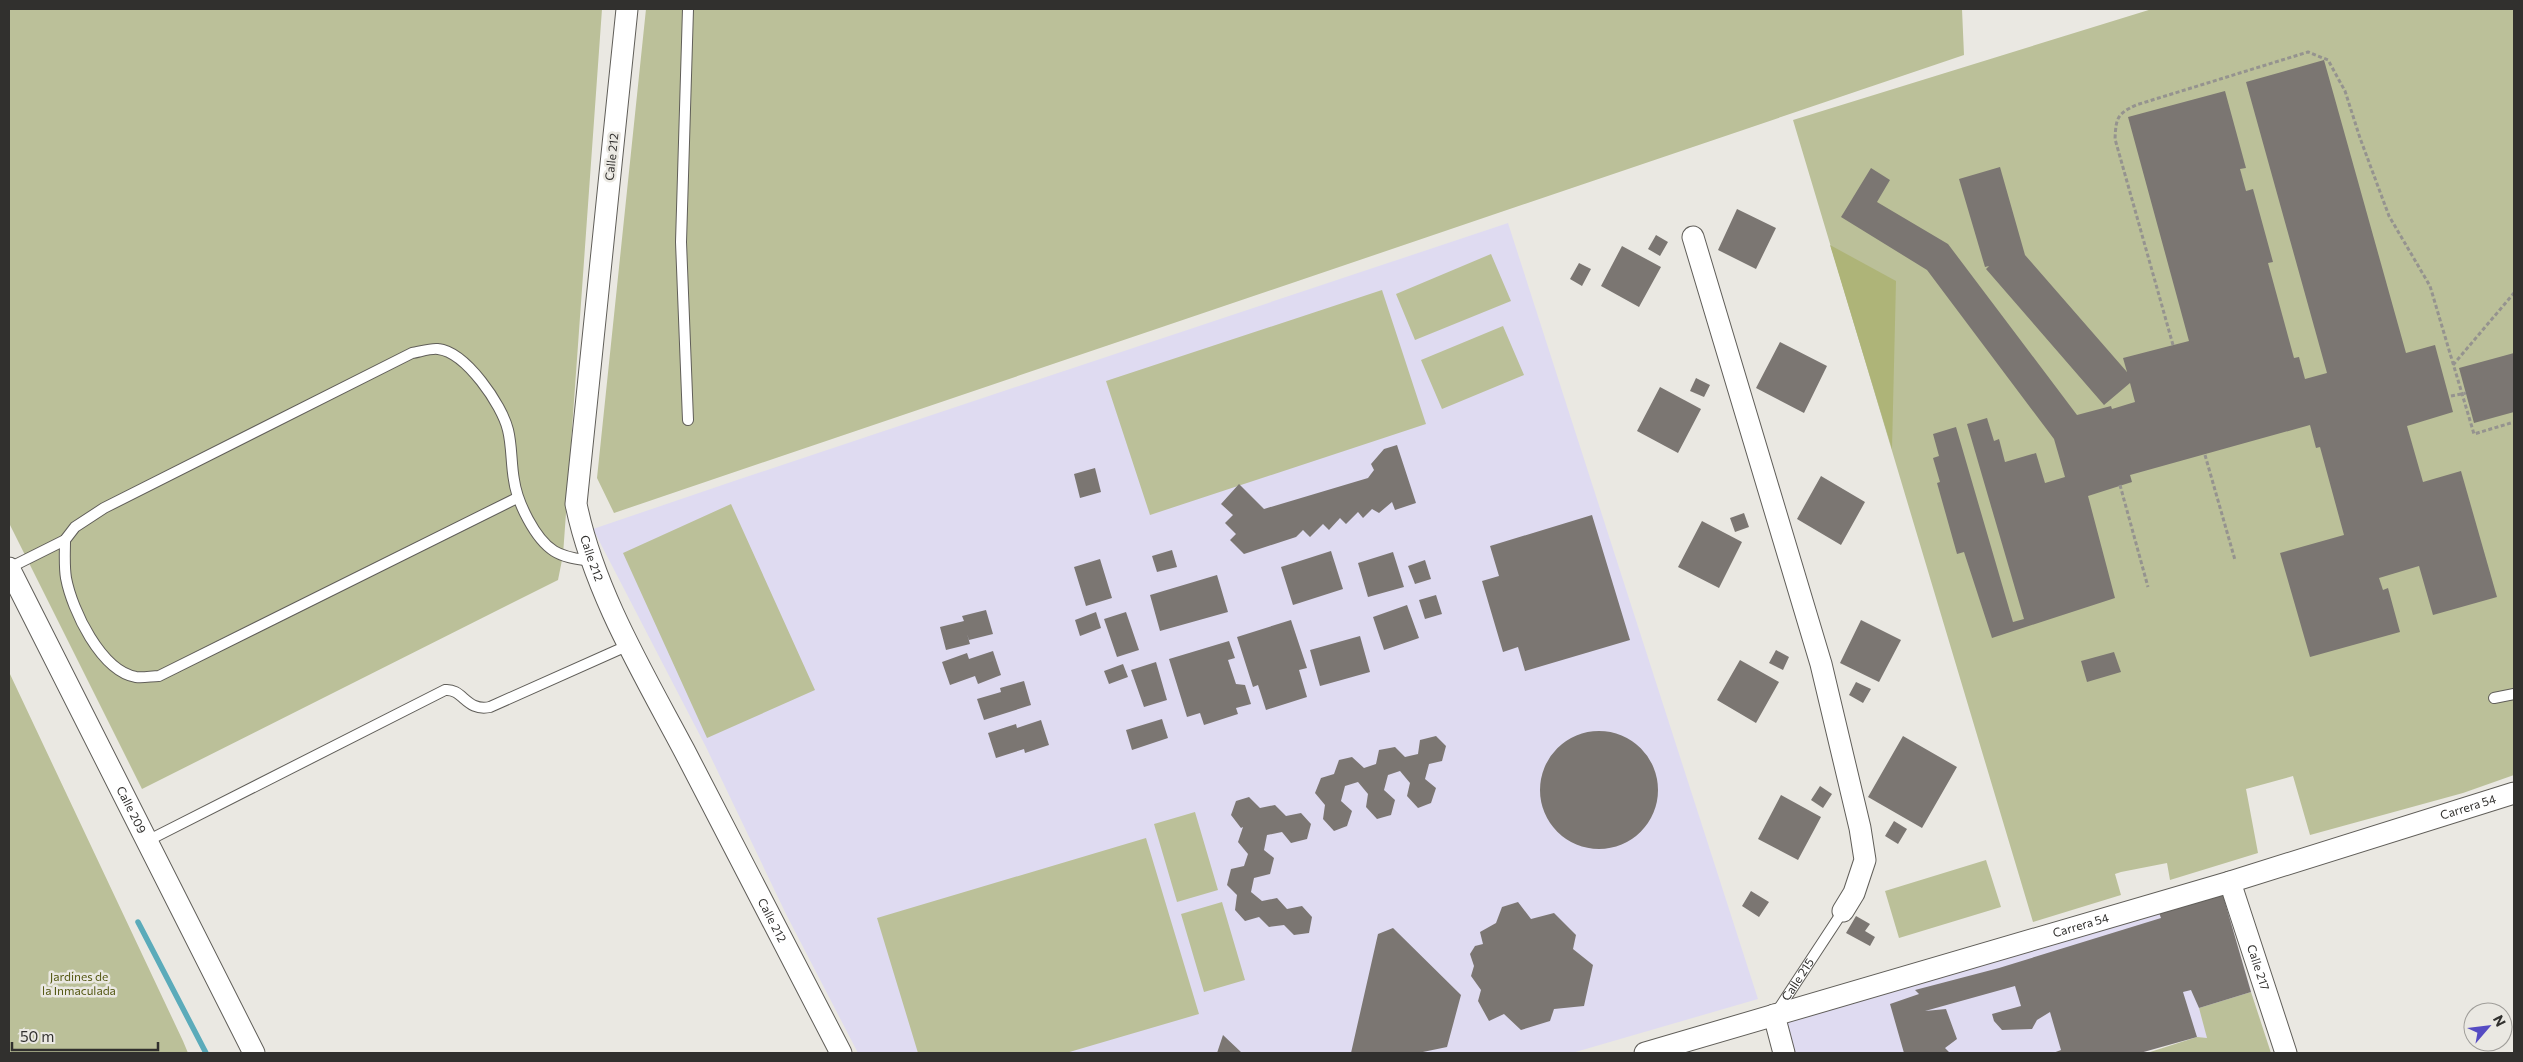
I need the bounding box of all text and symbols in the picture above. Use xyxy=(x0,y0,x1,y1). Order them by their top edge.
street label: Calle 212 xyxy=(602,132,620,181)
street label: Calle 212 xyxy=(578,533,607,583)
street label: Calle 209 xyxy=(114,783,150,835)
street label: Carrera 54 xyxy=(2438,791,2497,822)
street label: Calle 212 xyxy=(756,896,790,945)
street label: Carrera 54 xyxy=(2051,910,2110,939)
street label: Calle 217 xyxy=(2245,942,2273,992)
street label: Calle 215 xyxy=(1778,955,1816,1003)
park label: Jardines de la Inmaculada xyxy=(42,969,116,997)
north arrow xyxy=(2463,1002,2513,1052)
text: N xyxy=(2490,1012,2510,1029)
scale bar xyxy=(12,1020,159,1052)
text: 50 m xyxy=(20,1027,54,1045)

